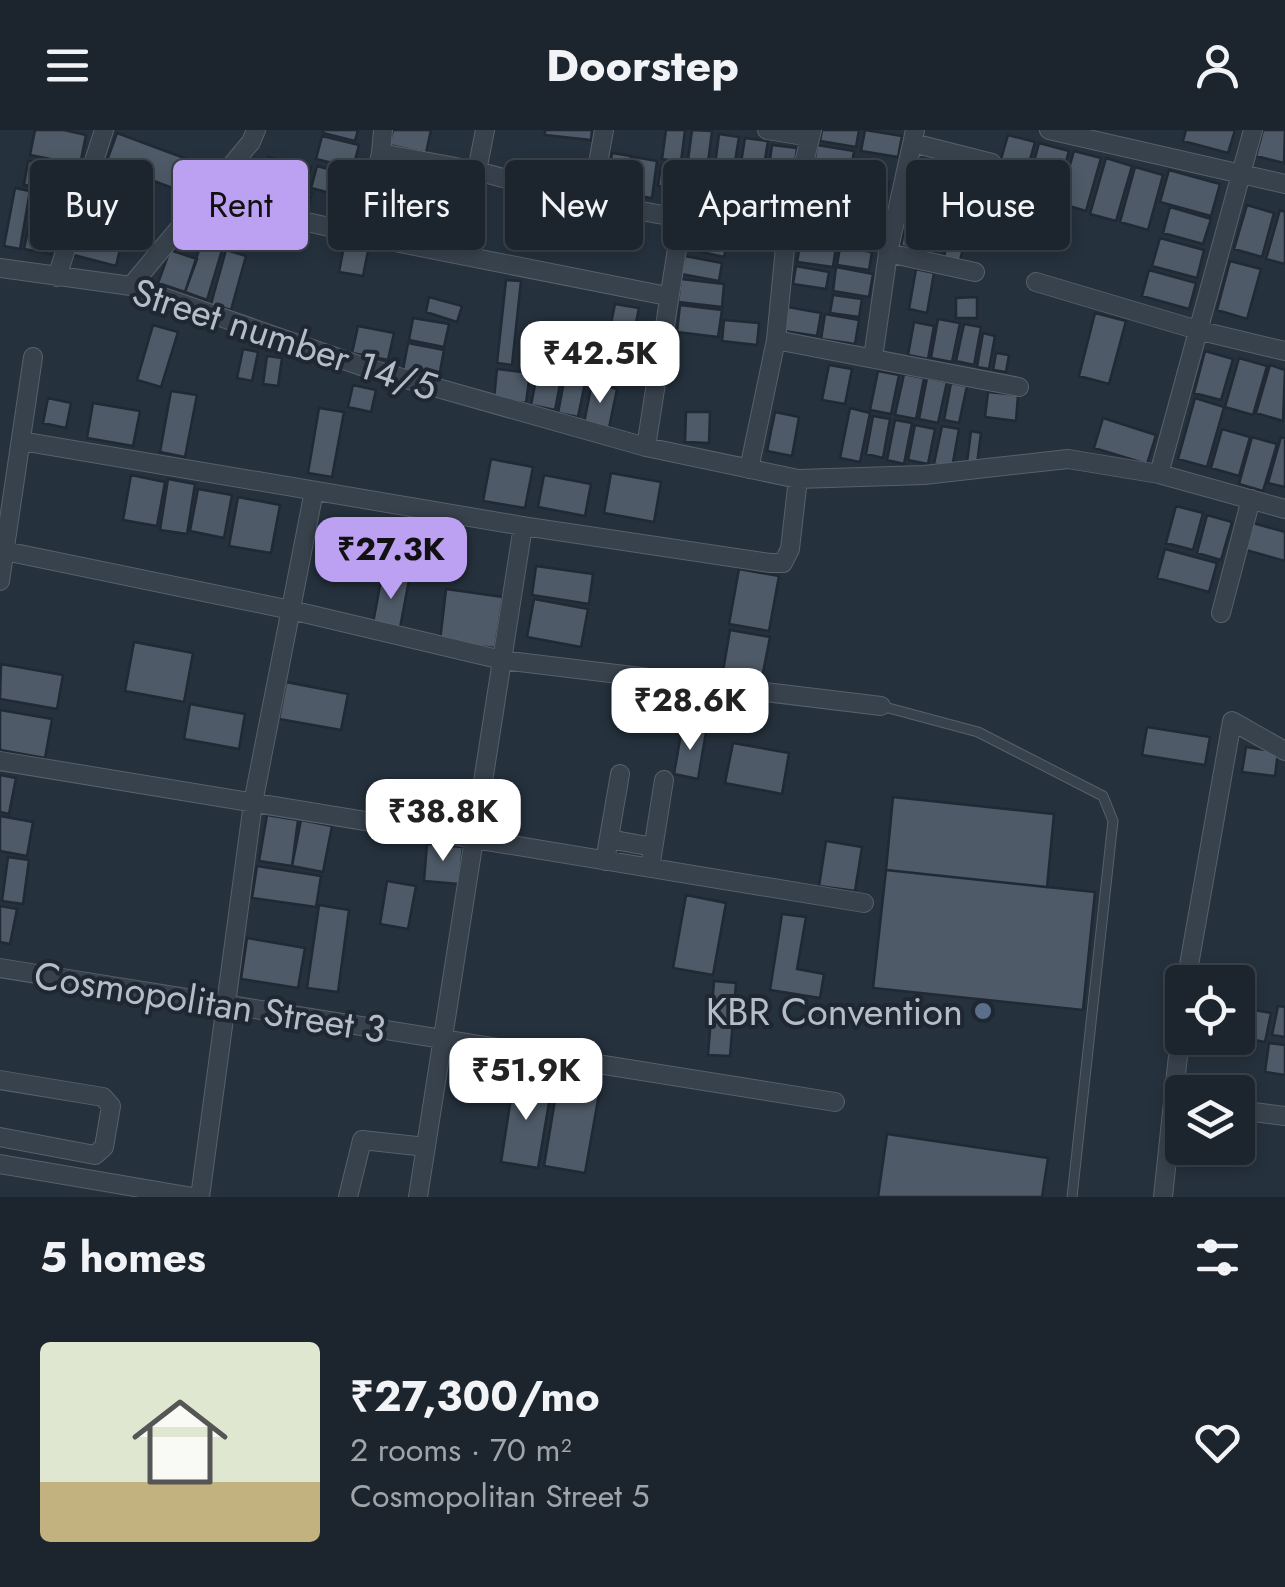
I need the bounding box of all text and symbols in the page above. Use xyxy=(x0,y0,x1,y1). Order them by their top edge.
text: Doorstep xyxy=(546,33,739,98)
icon: menu xyxy=(40,38,95,93)
icon: person xyxy=(1190,38,1245,93)
chip: Buy xyxy=(30,160,153,250)
chip: Rent xyxy=(173,160,308,250)
chip: Filters xyxy=(328,160,485,250)
chip: New xyxy=(505,160,643,250)
chip: Apartment xyxy=(663,160,886,250)
chip: House xyxy=(906,160,1070,250)
street label: Street number 14/5 xyxy=(126,264,444,414)
pin: ₹42.5K xyxy=(519,321,681,406)
text: ₹42.5K xyxy=(543,330,657,376)
pin: ₹27.3K xyxy=(310,517,472,602)
text: ₹27.3K xyxy=(337,526,445,572)
pin: ₹28.6K xyxy=(609,668,771,753)
text: ₹28.6K xyxy=(634,677,746,723)
pin: ₹38.8K xyxy=(362,779,524,864)
text: ₹38.8K xyxy=(388,788,498,834)
street label: Cosmopolitan Street 3 xyxy=(30,947,390,1057)
map controls xyxy=(1165,965,1255,1165)
button: locate xyxy=(1165,965,1255,1055)
place label: KBR Convention xyxy=(706,984,963,1039)
marker: KBR Convention xyxy=(972,1000,994,1022)
pin: ₹51.9K xyxy=(445,1038,607,1123)
text: ₹51.9K xyxy=(471,1047,581,1093)
button: layers xyxy=(1165,1075,1255,1165)
text: 5 homes xyxy=(40,1227,206,1288)
icon: filters xyxy=(1190,1230,1245,1285)
text: ₹27,300/mo xyxy=(350,1366,600,1427)
icon: home xyxy=(120,1382,240,1502)
icon: heart xyxy=(1190,1415,1245,1470)
text: 2 rooms · 70 m² xyxy=(350,1427,572,1473)
text: Cosmopolitan Street 5 xyxy=(350,1473,650,1519)

